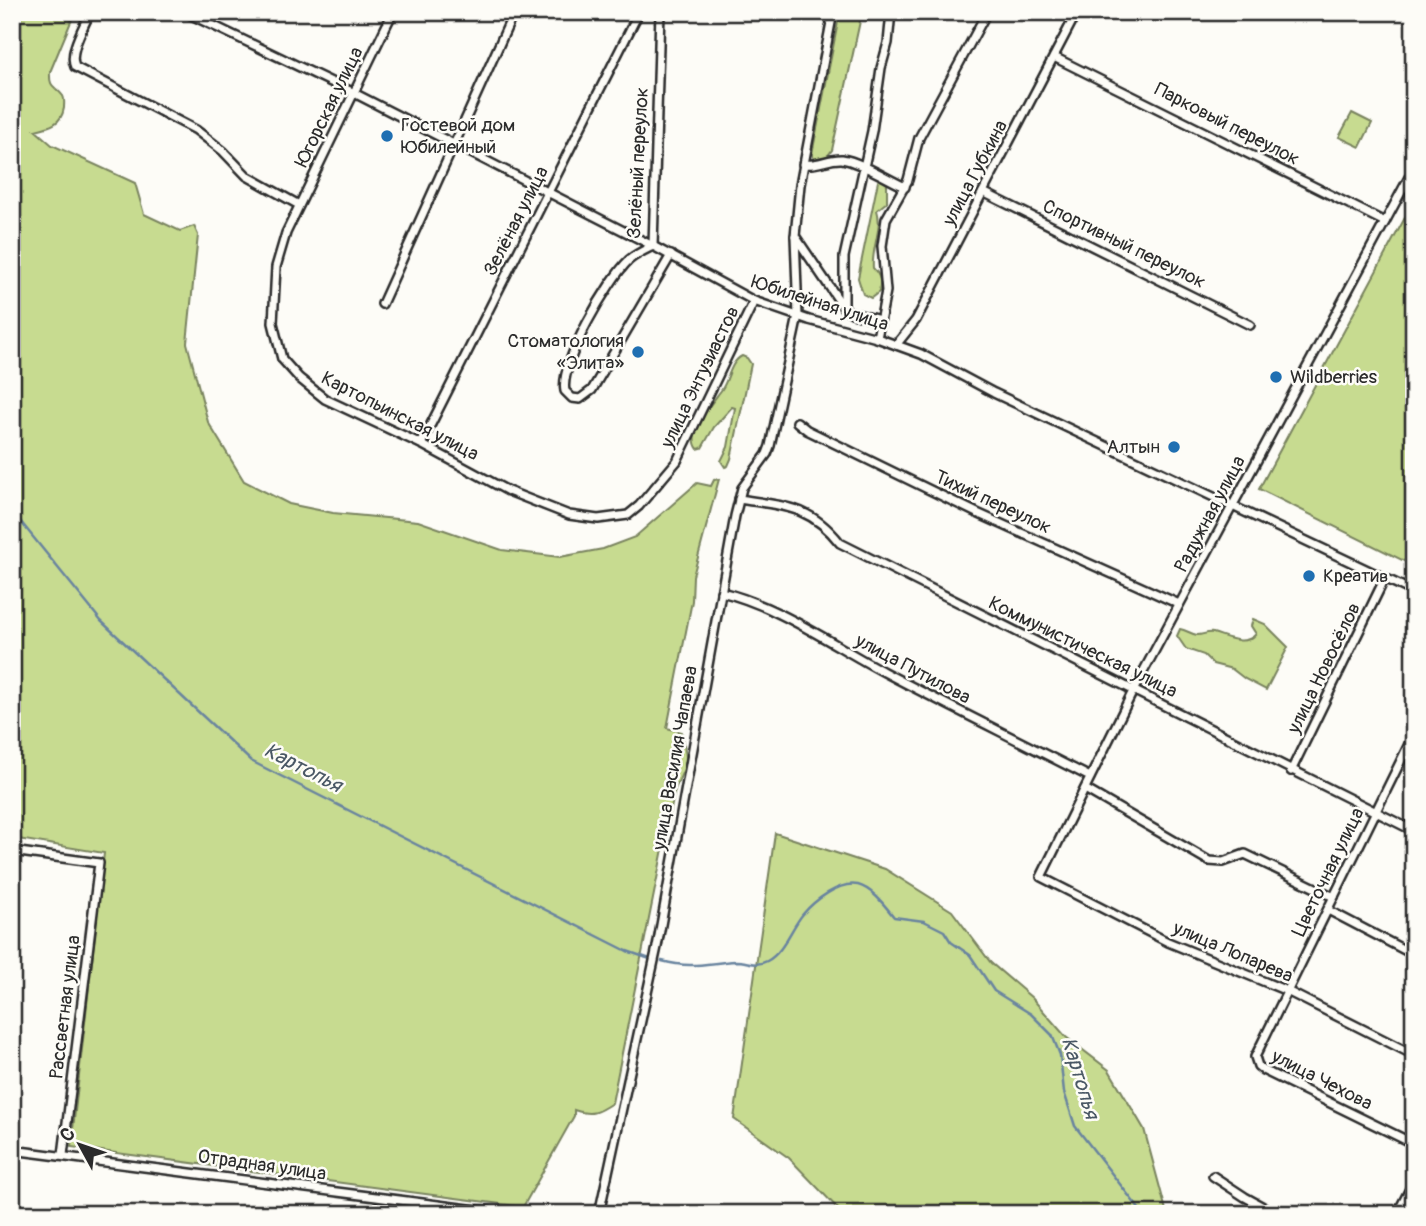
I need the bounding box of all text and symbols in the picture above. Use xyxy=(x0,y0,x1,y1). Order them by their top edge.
street label: Югорская улица xyxy=(290,43,368,171)
street label: Парковый переулок xyxy=(1150,77,1304,171)
street label: Зелёный переулок xyxy=(622,87,654,239)
place label: Гостевой дом Юбилейный xyxy=(401,113,515,159)
street label: улица Губкина xyxy=(937,116,1013,231)
marker: Гостевой дом Юбилейный xyxy=(379,128,395,144)
street label: Зелёная улица xyxy=(478,162,554,280)
street label: Спортивный переулок xyxy=(1039,194,1210,294)
street label: Юбилейная улица xyxy=(748,270,892,337)
street label: улица Энтузиастов xyxy=(655,302,745,453)
place label: Стоматология «Элита» xyxy=(507,329,624,375)
marker: Стоматология «Элита» xyxy=(630,344,646,360)
place label: Wildberries xyxy=(1290,365,1377,389)
street label: Картопьинская улица xyxy=(317,366,483,466)
marker: Wildberries xyxy=(1268,369,1284,385)
place label: Алтын xyxy=(1106,435,1160,459)
marker: Алтын xyxy=(1166,439,1182,455)
street label: Радужная улица xyxy=(1169,451,1251,576)
street label: Тихий переулок xyxy=(931,465,1055,540)
place label: Креатив xyxy=(1323,564,1388,588)
marker: Креатив xyxy=(1301,568,1317,584)
street label: Коммунистическая улица xyxy=(985,591,1181,703)
street label: улица Новосёлов xyxy=(1282,599,1366,738)
street label: улица Путилова xyxy=(850,628,975,710)
street label: улица Василия Чапаева xyxy=(647,664,703,853)
water label: Картопья xyxy=(260,737,348,800)
street label: Цветочная улица xyxy=(1286,804,1370,940)
street label: улица Лопарева xyxy=(1168,916,1297,988)
street label: Рассветная улица xyxy=(44,934,86,1080)
water label: Картопья xyxy=(1055,1034,1106,1124)
street label: улица Чехова xyxy=(1267,1044,1377,1116)
north arrow xyxy=(46,1110,116,1180)
text: С xyxy=(55,1122,81,1147)
street label: Отрадная улица xyxy=(196,1144,328,1186)

